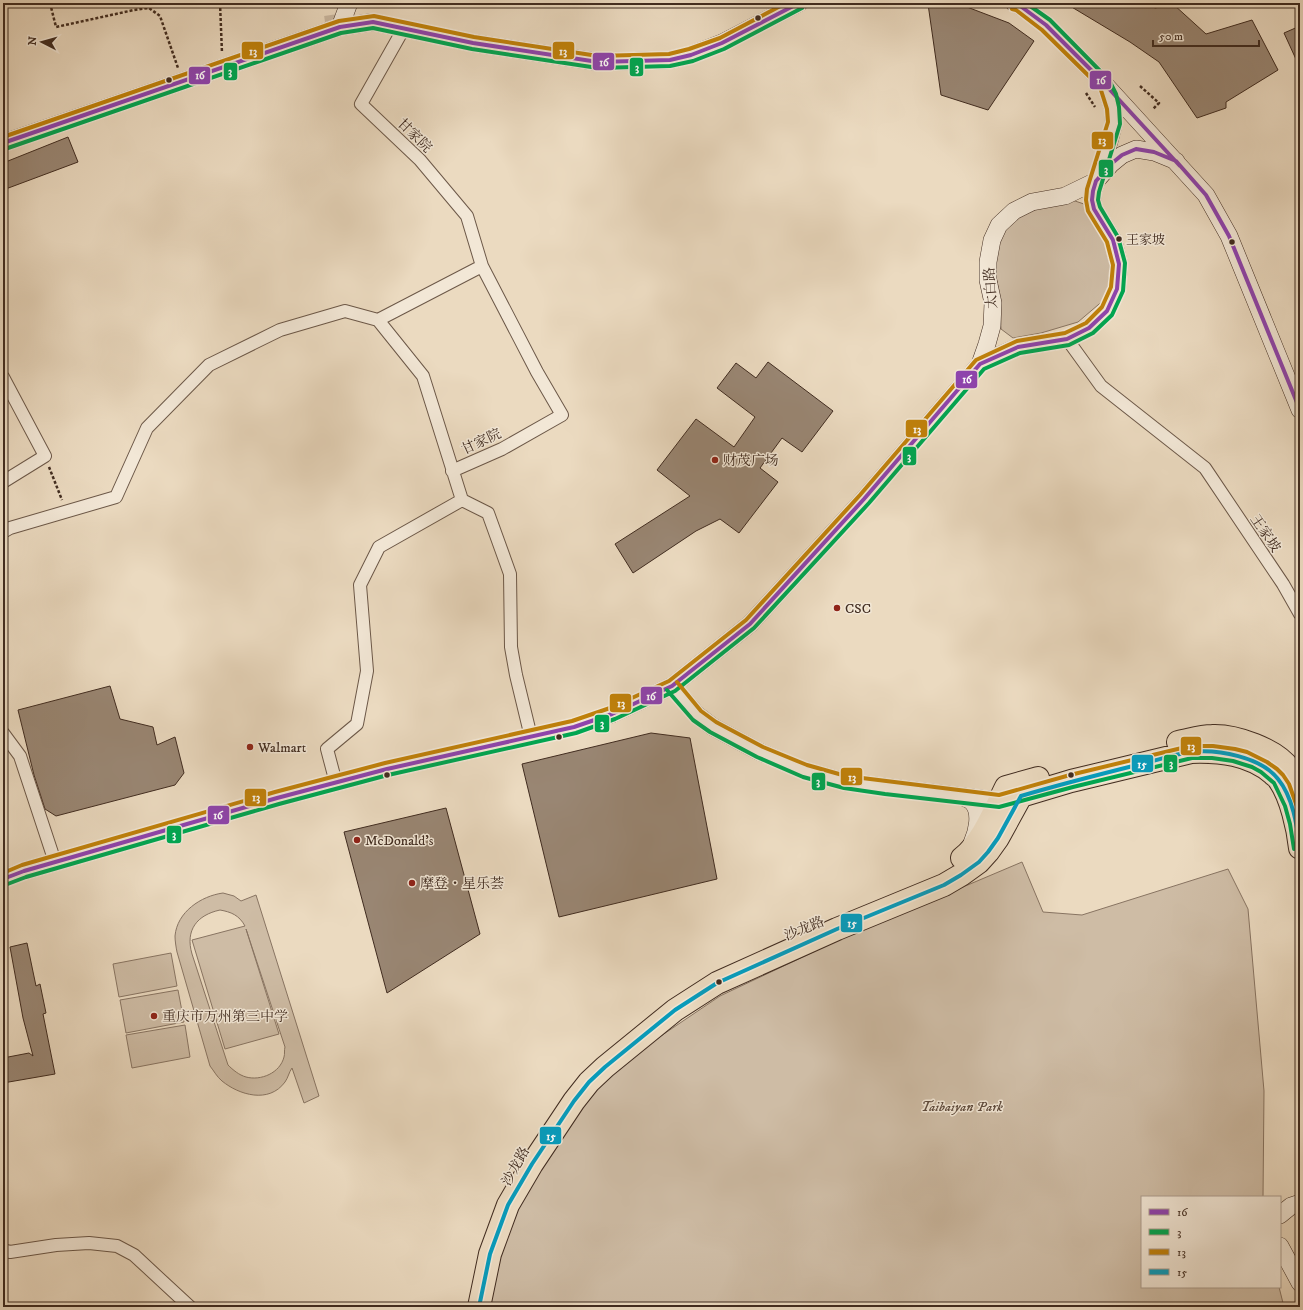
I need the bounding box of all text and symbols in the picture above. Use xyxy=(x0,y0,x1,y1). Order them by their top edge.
unlabelled marker xyxy=(753,13,763,23)
north arrow xyxy=(22,22,62,62)
scale bar xyxy=(1153,22,1259,48)
text: 50 m xyxy=(1159,29,1183,44)
text: N xyxy=(26,36,40,46)
line badge: 13 xyxy=(241,41,264,60)
line badge: 13 xyxy=(552,41,575,60)
text: 13 xyxy=(249,45,257,59)
text: 13 xyxy=(559,45,567,59)
line badge: 16 xyxy=(592,52,615,71)
text: 16 xyxy=(599,56,610,70)
line badge: 3 xyxy=(629,57,644,77)
text: 3 xyxy=(635,61,639,75)
line badge: 3 xyxy=(223,62,238,81)
text: 3 xyxy=(228,65,232,79)
line badge: 16 xyxy=(188,66,211,85)
text: 16 xyxy=(195,69,206,83)
line badge: 16 xyxy=(1089,70,1112,90)
text: 16 xyxy=(1096,74,1107,88)
unlabelled marker xyxy=(164,75,174,85)
street label: 甘家院 xyxy=(393,115,436,157)
line badge: 13 xyxy=(1091,131,1114,150)
text: 13 xyxy=(1098,134,1106,148)
line badge: 3 xyxy=(1098,159,1114,178)
text: 3 xyxy=(1104,163,1108,177)
place label: 王家坡 xyxy=(1126,232,1165,248)
marker: 王家坡 xyxy=(1114,234,1124,244)
unlabelled marker xyxy=(1227,237,1237,247)
street label: 太白路 xyxy=(981,266,1001,310)
line badge: 16 xyxy=(955,370,978,389)
text: 16 xyxy=(962,373,973,387)
line badge: 13 xyxy=(905,419,928,438)
text: 13 xyxy=(913,423,921,437)
street label: 甘家院 xyxy=(459,425,504,459)
line badge: 3 xyxy=(902,446,917,466)
text: 3 xyxy=(907,450,911,464)
place label: 财茂广场 xyxy=(723,452,779,470)
marker: 财茂广场 xyxy=(710,455,720,465)
street label: 王家坡 xyxy=(1246,511,1284,556)
place label: CSC xyxy=(845,600,871,618)
marker: CSC xyxy=(832,603,842,613)
line badge: 16 xyxy=(640,686,663,705)
text: 16 xyxy=(646,690,657,704)
line badge: 13 xyxy=(609,693,632,713)
text: 13 xyxy=(617,697,625,711)
line badge: 3 xyxy=(594,714,610,733)
text: 3 xyxy=(600,717,604,731)
unlabelled marker xyxy=(554,732,564,742)
line badge: 13 xyxy=(1180,736,1202,756)
place label: Walmart xyxy=(257,739,307,757)
text: 13 xyxy=(1187,740,1195,754)
marker: Walmart xyxy=(245,742,255,752)
line badge: 15 xyxy=(1131,754,1154,773)
line badge: 3 xyxy=(1163,754,1178,773)
text: 3 xyxy=(1169,757,1173,771)
text: 15 xyxy=(1137,758,1147,772)
line badge: 13 xyxy=(840,767,863,786)
unlabelled marker xyxy=(382,770,392,780)
unlabelled marker xyxy=(1066,770,1076,780)
text: 13 xyxy=(848,771,856,785)
line badge: 3 xyxy=(811,772,826,791)
text: 3 xyxy=(816,775,820,789)
line badge: 13 xyxy=(244,788,267,807)
text: 13 xyxy=(252,791,260,805)
line badge: 16 xyxy=(207,805,230,825)
text: 16 xyxy=(213,809,224,823)
line badge: 3 xyxy=(166,825,182,844)
text: 3 xyxy=(172,828,176,842)
place label: McDonald's xyxy=(365,832,434,850)
marker: McDonald's xyxy=(352,835,362,845)
place label: 摩登・星乐荟 xyxy=(420,875,504,893)
marker: 摩登・星乐荟 xyxy=(407,878,417,888)
street label: 沙龙路 xyxy=(782,913,827,945)
line badge: 15 xyxy=(840,913,863,933)
text: 15 xyxy=(847,917,857,931)
unlabelled marker xyxy=(714,977,724,987)
place label: 重庆市万州第三中学 xyxy=(162,1008,288,1026)
marker: 重庆市万州第三中学 xyxy=(149,1011,159,1021)
park label: Taibaiyan Park xyxy=(921,1098,1003,1116)
line badge: 15 xyxy=(539,1126,562,1145)
text: 15 xyxy=(546,1130,556,1144)
street label: 沙龙路 xyxy=(498,1144,534,1189)
legend xyxy=(1141,1196,1281,1288)
text: 16 xyxy=(1177,1205,1188,1220)
text: 3 xyxy=(1177,1225,1181,1240)
text: 13 xyxy=(1177,1245,1186,1260)
text: 15 xyxy=(1177,1265,1187,1280)

